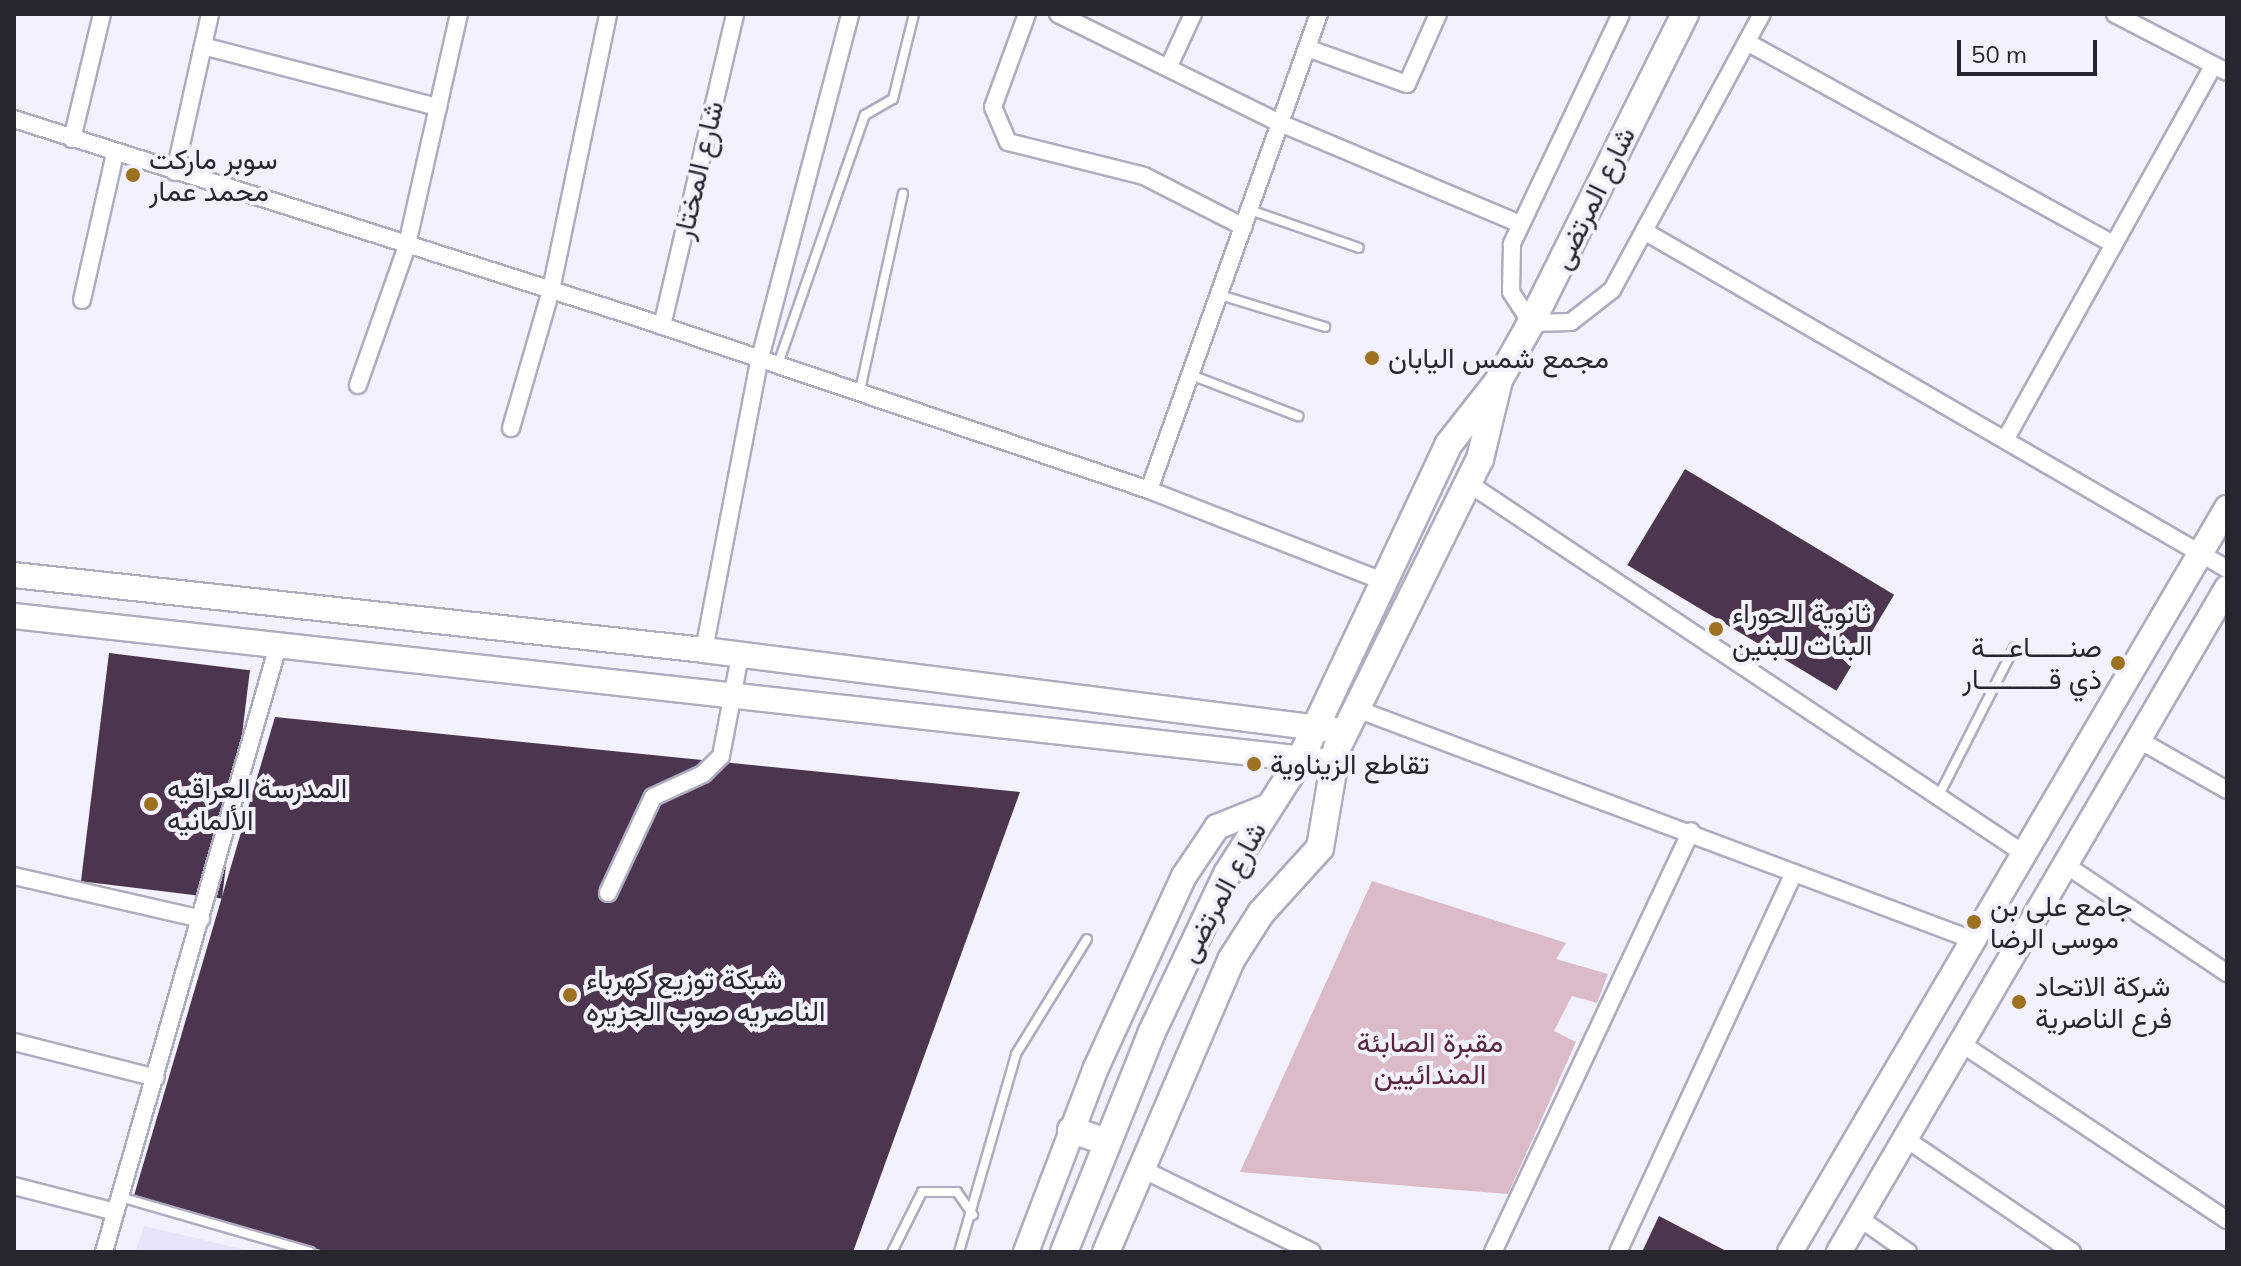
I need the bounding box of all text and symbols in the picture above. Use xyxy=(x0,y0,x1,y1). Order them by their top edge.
scale bar xyxy=(1961,24,2101,74)
text: 50 m xyxy=(1971,39,2027,69)
street label: شارع المختار xyxy=(666,98,730,242)
street label: شارع المرتضى xyxy=(1544,121,1642,275)
place label: سوبر ماركت محمد عمار xyxy=(149,142,278,208)
marker: سوبر ماركت محمد عمار xyxy=(124,166,142,184)
place label: مجمع شمس اليابان xyxy=(1388,341,1609,375)
marker: مجمع شمس اليابان xyxy=(1363,349,1381,367)
place label: ثانوية الحوراء البنات للبنين xyxy=(1732,596,1872,662)
marker: ثانوية الحوراء البنات للبنين xyxy=(1707,620,1725,638)
place label: صنـــــاعـــة ذي قـــــــــار xyxy=(1962,630,2102,696)
marker: صنـــــاعـــة ذي قـــــــــار xyxy=(2109,654,2127,672)
place label: تقاطع الزيناوية xyxy=(1270,747,1429,781)
marker: تقاطع الزيناوية xyxy=(1245,755,1263,773)
place label: المدرسة العراقيه الألمانيه xyxy=(167,771,347,837)
marker: المدرسة العراقيه الألمانيه xyxy=(142,795,160,813)
street label: شارع المرتضى xyxy=(1171,816,1273,968)
place label: جامع علي بن موسى الرضا xyxy=(1990,889,2133,955)
marker: جامع علي بن موسى الرضا xyxy=(1965,913,1983,931)
place label: شبكة توزيع كهرباء الناصريه صوب الجزيره xyxy=(586,962,826,1028)
place label: شركة الاتحاد فرع الناصرية xyxy=(2035,969,2172,1035)
marker: شبكة توزيع كهرباء الناصريه صوب الجزيره xyxy=(561,986,579,1004)
marker: شركة الاتحاد فرع الناصرية xyxy=(2010,993,2028,1011)
park label: مقبرة الصابئة المندائيين xyxy=(1357,1025,1503,1091)

